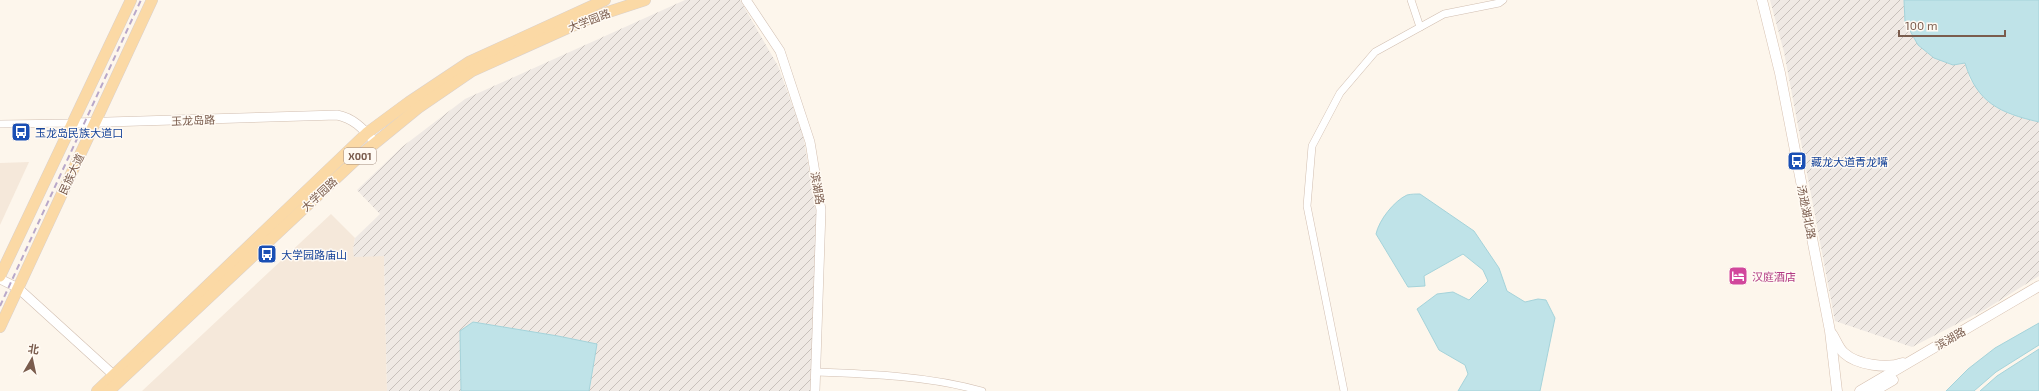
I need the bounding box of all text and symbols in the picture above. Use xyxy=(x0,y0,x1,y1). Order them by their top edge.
street label: 大学园路 xyxy=(566,6,612,34)
scale bar xyxy=(1899,12,2005,38)
text: 100 m xyxy=(1905,18,1937,32)
street label: 玉龙岛路 xyxy=(171,113,215,127)
bus stop icon: 玉龙岛民族大道口 xyxy=(10,121,32,143)
place label: 玉龙岛民族大道口 xyxy=(35,126,123,139)
road number: X001 xyxy=(344,148,376,164)
bus stop icon: 藏龙大道青龙嘴 xyxy=(1786,150,1808,172)
street label: 民族大道 xyxy=(56,151,86,197)
place label: 藏龙大道青龙嘴 xyxy=(1811,155,1888,168)
street label: 滨湖路 xyxy=(809,171,827,205)
street label: 大学园路 xyxy=(298,174,340,214)
street label: 汤逊湖北路 xyxy=(1795,184,1819,240)
bus stop icon: 大学园路庙山 xyxy=(256,243,278,265)
place label: 大学园路庙山 xyxy=(281,248,347,261)
hotel icon: 汉庭酒店 xyxy=(1727,265,1749,287)
place label: 汉庭酒店 xyxy=(1752,270,1796,283)
street label: 滨湖路 xyxy=(1932,324,1968,352)
north arrow xyxy=(12,339,52,379)
text: 北 xyxy=(27,341,40,356)

